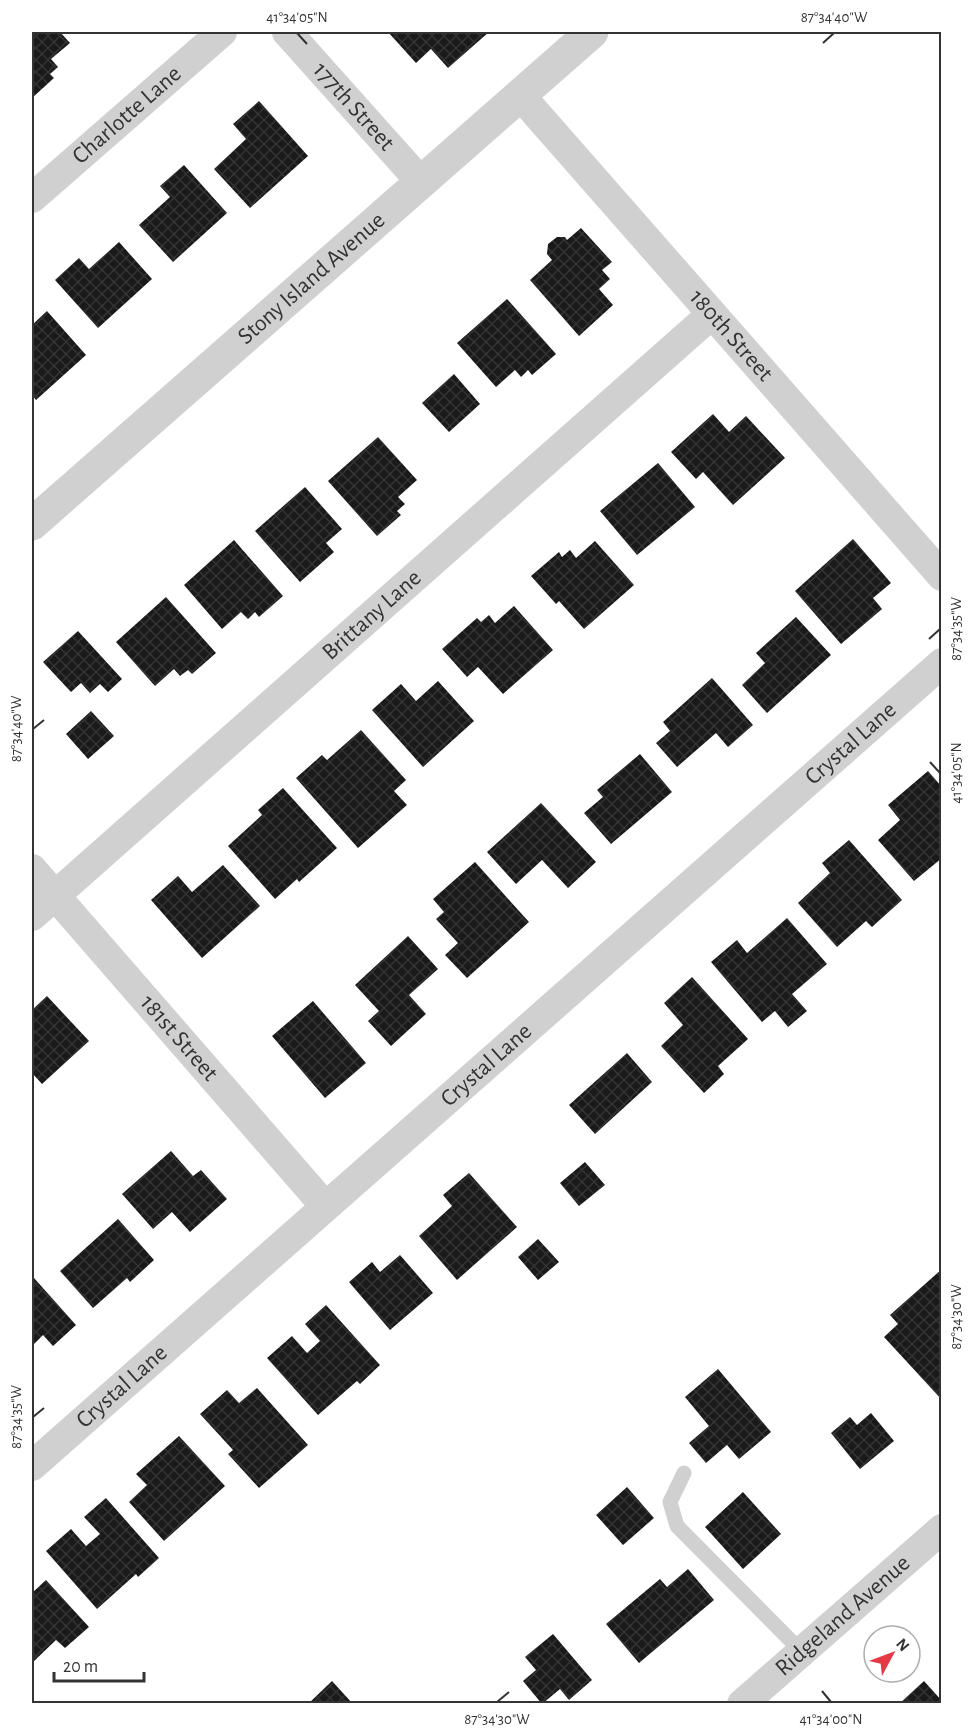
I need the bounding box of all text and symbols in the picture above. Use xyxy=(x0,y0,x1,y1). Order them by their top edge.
text: 41°34'05"N xyxy=(266,10,328,25)
text: 87°34'40"W xyxy=(801,10,868,25)
street label: 177th Street xyxy=(308,58,399,155)
street label: Charlotte Lane xyxy=(68,61,186,169)
street label: Stony Island Avenue xyxy=(233,208,390,349)
street label: 180th Street xyxy=(685,285,778,386)
street label: Brittany Lane xyxy=(318,565,426,665)
text: 87°34'35"W xyxy=(949,596,964,661)
text: 87°34'40"W xyxy=(9,695,24,762)
street label: Crystal Lane xyxy=(801,697,901,790)
text: 41°34'05"N xyxy=(949,742,964,804)
street label: 181st Street xyxy=(135,991,223,1086)
street label: Crystal Lane xyxy=(436,1019,536,1111)
text: 87°34'30"W xyxy=(949,1284,964,1350)
street label: Crystal Lane xyxy=(72,1341,172,1433)
text: 87°34'35"W xyxy=(9,1384,24,1449)
street label: Ridgeland Avenue xyxy=(771,1551,915,1681)
north arrow xyxy=(862,1624,922,1684)
text: N xyxy=(893,1635,912,1654)
scale bar xyxy=(54,1645,144,1683)
text: 20 m xyxy=(63,1658,98,1676)
text: 87°34'30"W xyxy=(464,1712,530,1727)
text: 41°34'00"N xyxy=(800,1712,862,1727)

